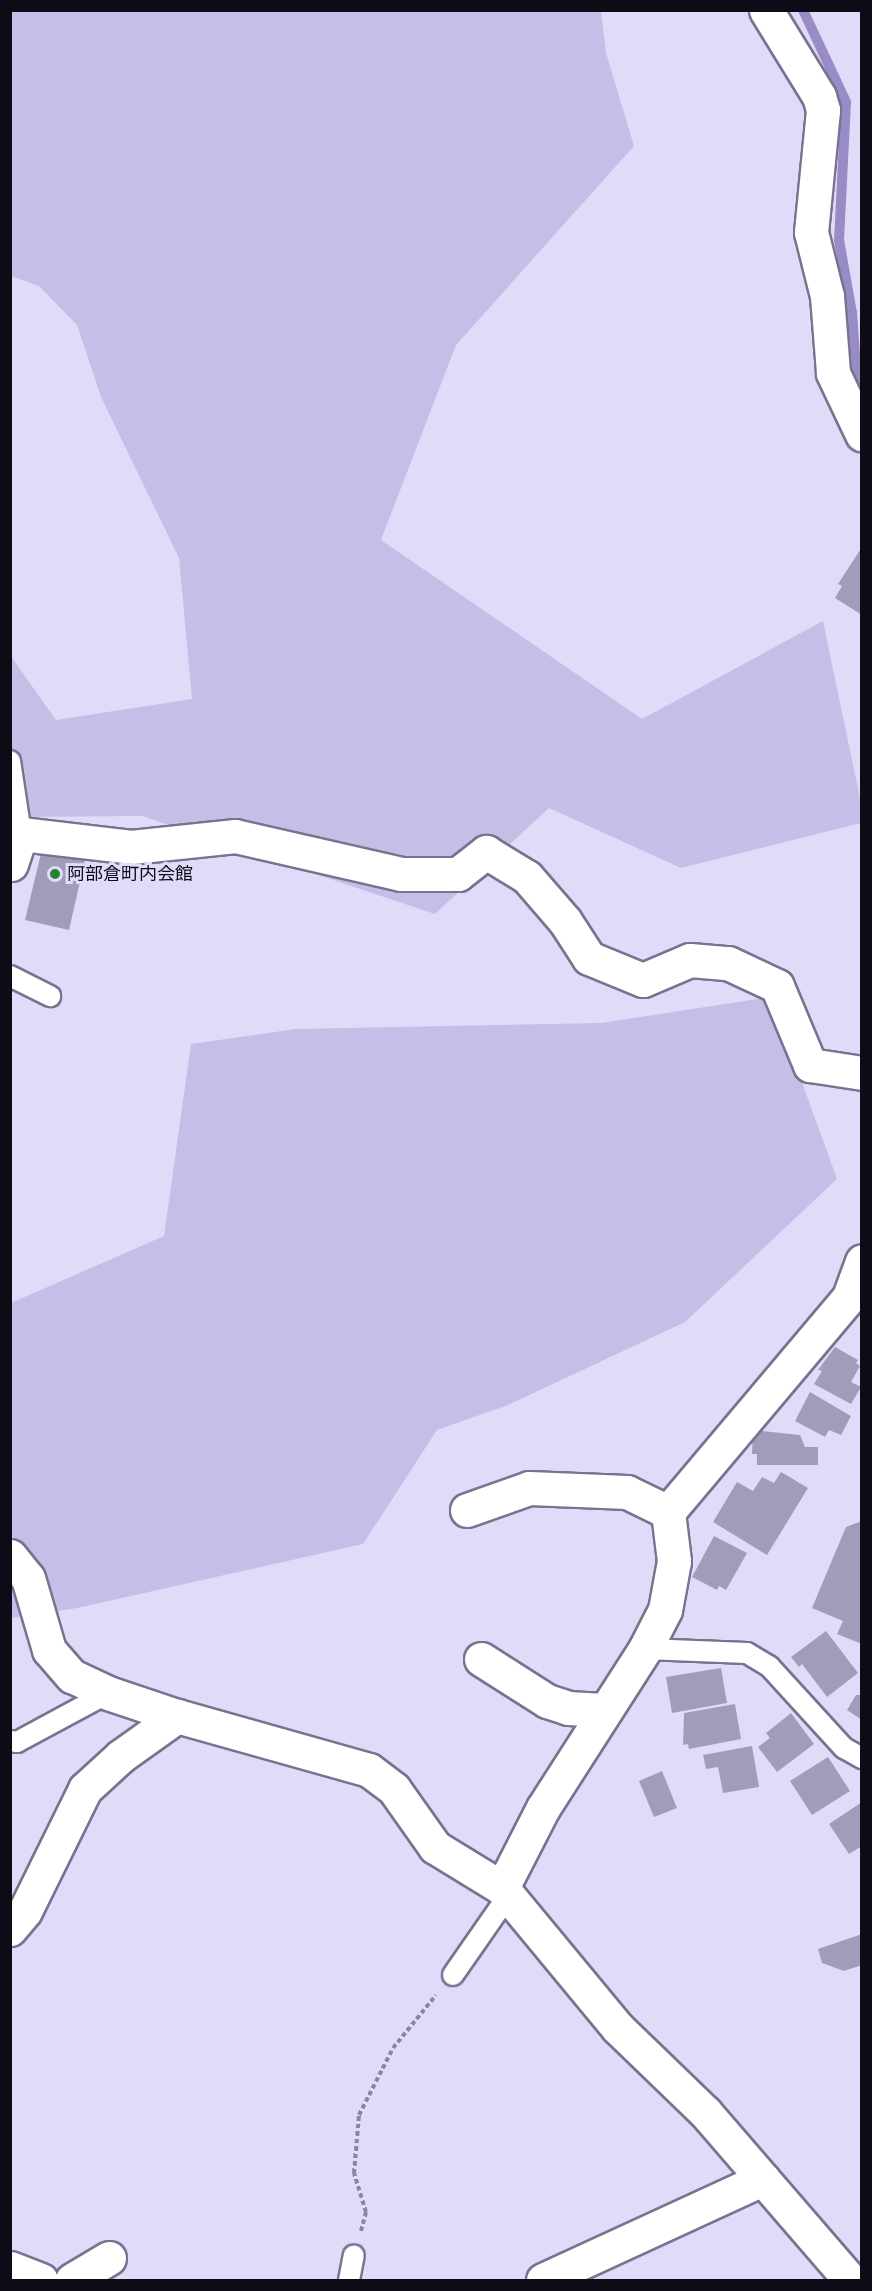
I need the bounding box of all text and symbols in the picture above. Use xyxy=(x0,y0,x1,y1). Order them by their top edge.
place label: 阿部倉町内会館 xyxy=(67,863,193,885)
marker: 阿部倉町内会館 xyxy=(48,867,62,881)

